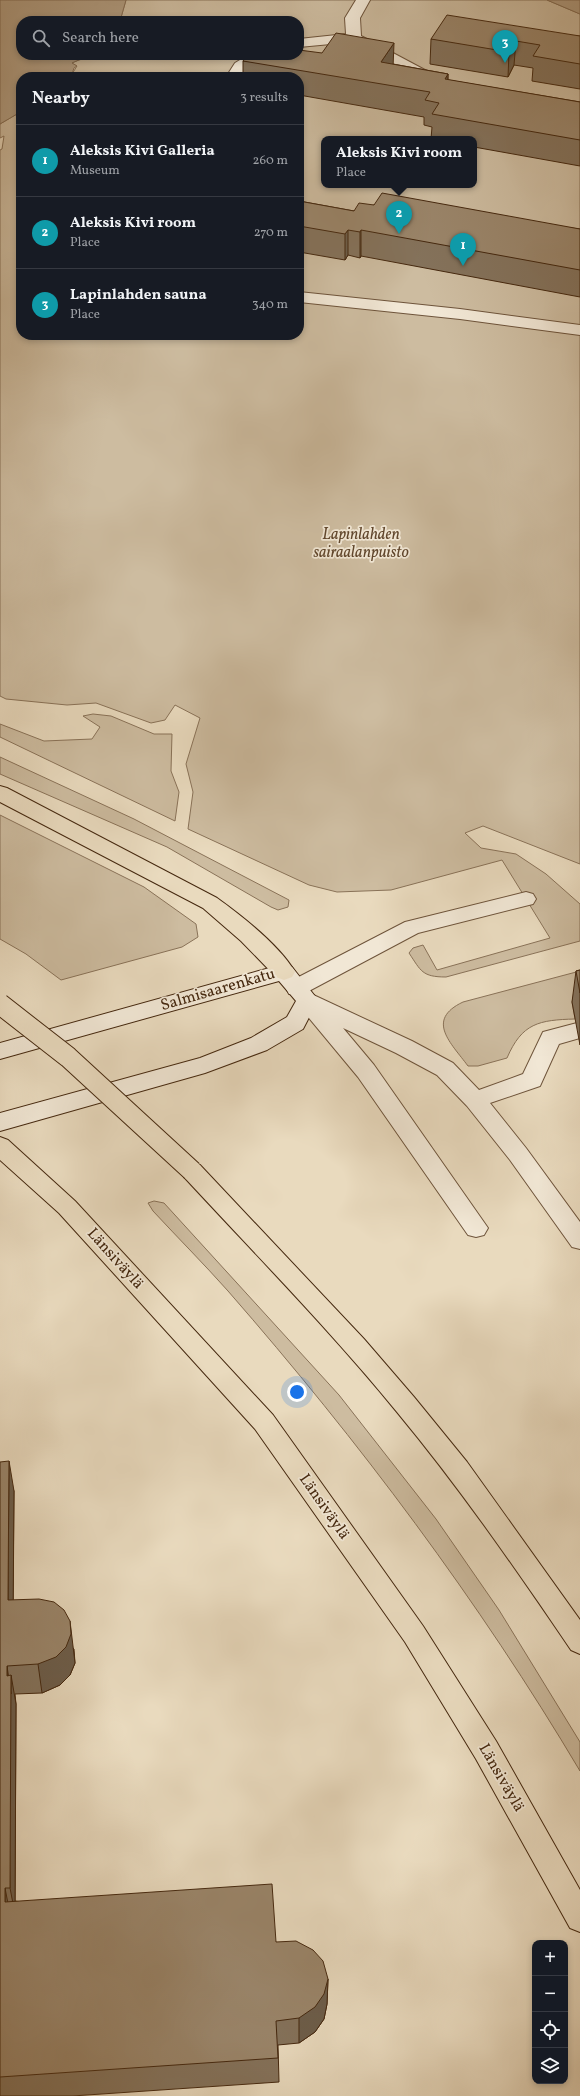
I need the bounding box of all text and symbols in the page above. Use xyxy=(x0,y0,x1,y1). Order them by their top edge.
search box xyxy=(16,16,304,60)
icon: search xyxy=(30,27,52,49)
text: Search here xyxy=(62,28,139,49)
pin: 3 xyxy=(492,30,518,63)
text: Nearby xyxy=(32,87,90,110)
text: 3 results xyxy=(240,89,288,107)
popup xyxy=(321,136,477,188)
text: Aleksis Kivi Galleria xyxy=(70,141,215,162)
text: Aleksis Kivi room xyxy=(336,143,462,164)
text: 1 xyxy=(42,152,48,170)
text: 260 m xyxy=(253,152,288,170)
text: Museum xyxy=(70,162,120,180)
text: Place xyxy=(336,164,366,182)
pin: 2 xyxy=(386,201,412,234)
text: Aleksis Kivi room xyxy=(70,213,196,234)
text: 2 xyxy=(42,224,48,242)
text: 270 m xyxy=(254,224,288,242)
pin: 1 xyxy=(450,233,476,266)
text: Place xyxy=(70,234,100,252)
text: Lapinlahden sauna xyxy=(70,285,207,306)
text: 3 xyxy=(42,296,48,314)
text: 340 m xyxy=(252,296,288,314)
text: Place xyxy=(70,306,100,324)
park label: Lapinlahden sairaalanpuisto xyxy=(313,524,410,564)
street label: Salmisaarenkatu xyxy=(158,963,278,1017)
street label: Länsiväylä xyxy=(82,1224,148,1294)
your location xyxy=(287,1382,307,1402)
street label: Länsiväylä xyxy=(293,1470,355,1544)
street label: Länsiväylä xyxy=(473,1740,529,1816)
map controls xyxy=(532,1940,568,2084)
button: + xyxy=(532,1940,568,1976)
button: − xyxy=(532,1976,568,2012)
button: locate xyxy=(532,2012,568,2048)
button: layers xyxy=(532,2048,568,2084)

